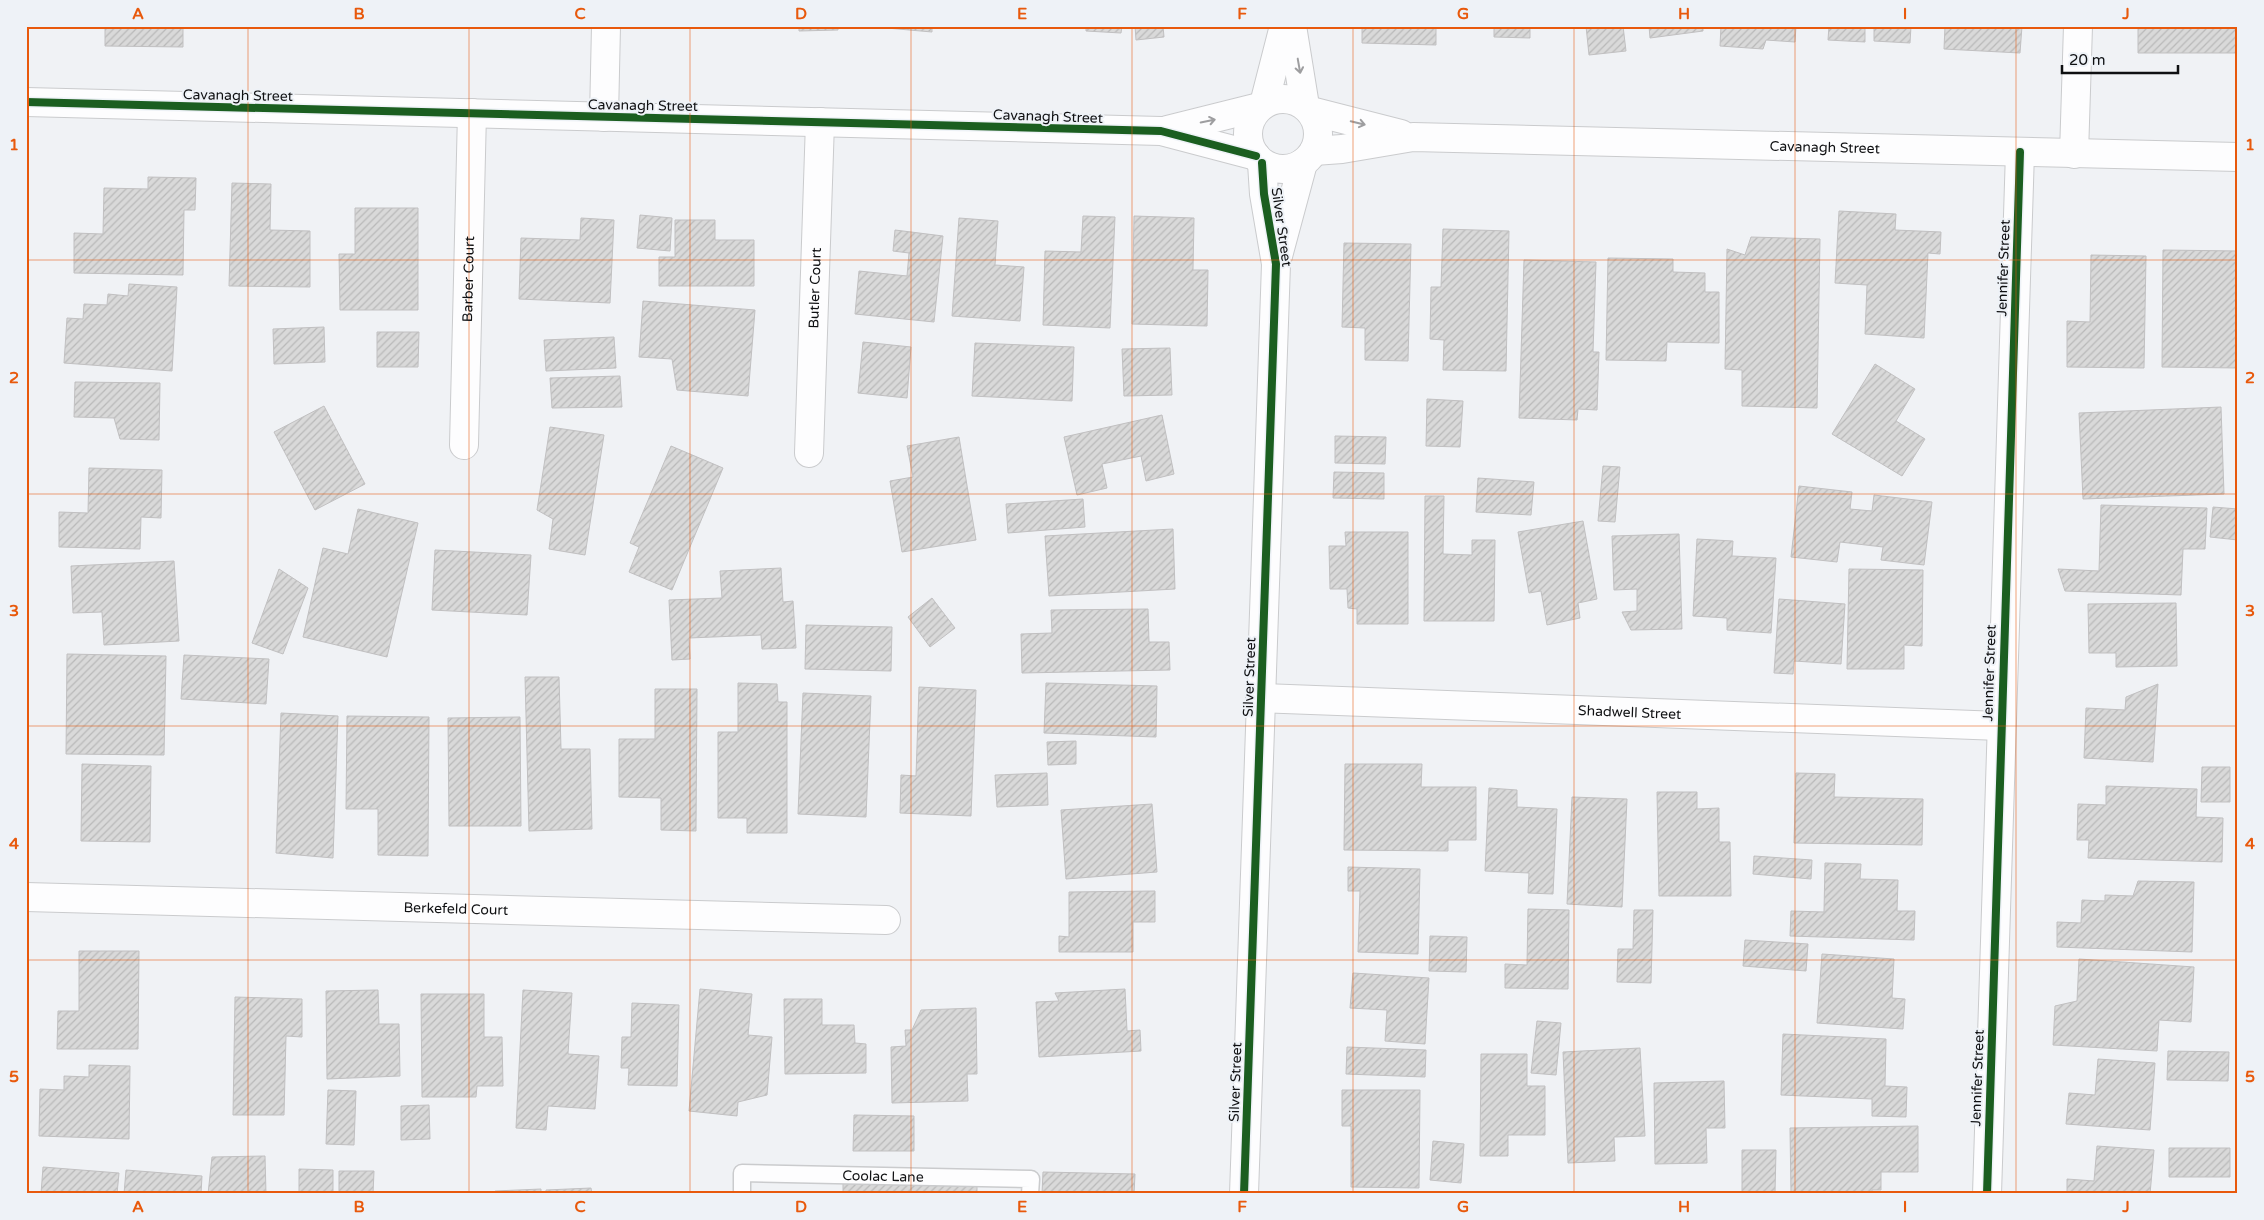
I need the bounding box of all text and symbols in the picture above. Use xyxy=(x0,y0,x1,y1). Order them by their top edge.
text: A xyxy=(132,4,144,24)
text: B xyxy=(353,4,365,24)
text: C xyxy=(574,4,586,24)
text: D xyxy=(795,4,807,24)
text: E xyxy=(1017,4,1027,24)
text: F xyxy=(1237,4,1247,24)
text: G xyxy=(1457,4,1469,24)
text: H xyxy=(1678,4,1690,24)
text: I xyxy=(1903,4,1907,24)
text: J xyxy=(2121,4,2130,24)
scale bar xyxy=(2062,42,2178,74)
text: 20 m xyxy=(2069,51,2106,69)
one-way arrow xyxy=(1295,58,1305,74)
street label: Cavanagh Street xyxy=(183,86,294,105)
street label: Cavanagh Street xyxy=(588,96,699,115)
street label: Cavanagh Street xyxy=(993,106,1104,127)
one-way arrow xyxy=(1200,116,1216,125)
one-way arrow xyxy=(1349,119,1365,128)
text: 1 xyxy=(9,135,19,155)
text: 1 xyxy=(2245,135,2255,155)
street label: Cavanagh Street xyxy=(1769,138,1881,157)
street label: Silver Street xyxy=(1268,186,1296,268)
street label: Jennifer Street xyxy=(1993,219,2014,317)
street label: Barber Court xyxy=(459,235,478,322)
street label: Butler Court xyxy=(805,247,825,329)
text: 2 xyxy=(9,368,19,388)
text: 2 xyxy=(2245,368,2255,388)
text: 3 xyxy=(9,601,19,621)
text: 3 xyxy=(2245,601,2255,621)
street label: Jennifer Street xyxy=(1979,624,2000,722)
street label: Silver Street xyxy=(1240,636,1259,717)
street label: Shadwell Street xyxy=(1578,702,1682,723)
text: 4 xyxy=(9,834,19,854)
text: 4 xyxy=(2245,834,2255,854)
street label: Berkefeld Court xyxy=(403,899,509,919)
street label: Jennifer Street xyxy=(1967,1029,1988,1127)
street label: Silver Street xyxy=(1226,1041,1245,1122)
text: 5 xyxy=(9,1067,19,1087)
text: 5 xyxy=(2245,1067,2255,1087)
street label: Coolac Lane xyxy=(842,1167,924,1186)
text: A xyxy=(132,1197,144,1217)
text: B xyxy=(353,1197,365,1217)
text: C xyxy=(574,1197,586,1217)
text: D xyxy=(795,1197,807,1217)
text: E xyxy=(1017,1197,1027,1217)
text: F xyxy=(1237,1197,1247,1217)
text: G xyxy=(1457,1197,1469,1217)
text: H xyxy=(1678,1197,1690,1217)
text: I xyxy=(1903,1197,1907,1217)
text: J xyxy=(2121,1197,2130,1217)

